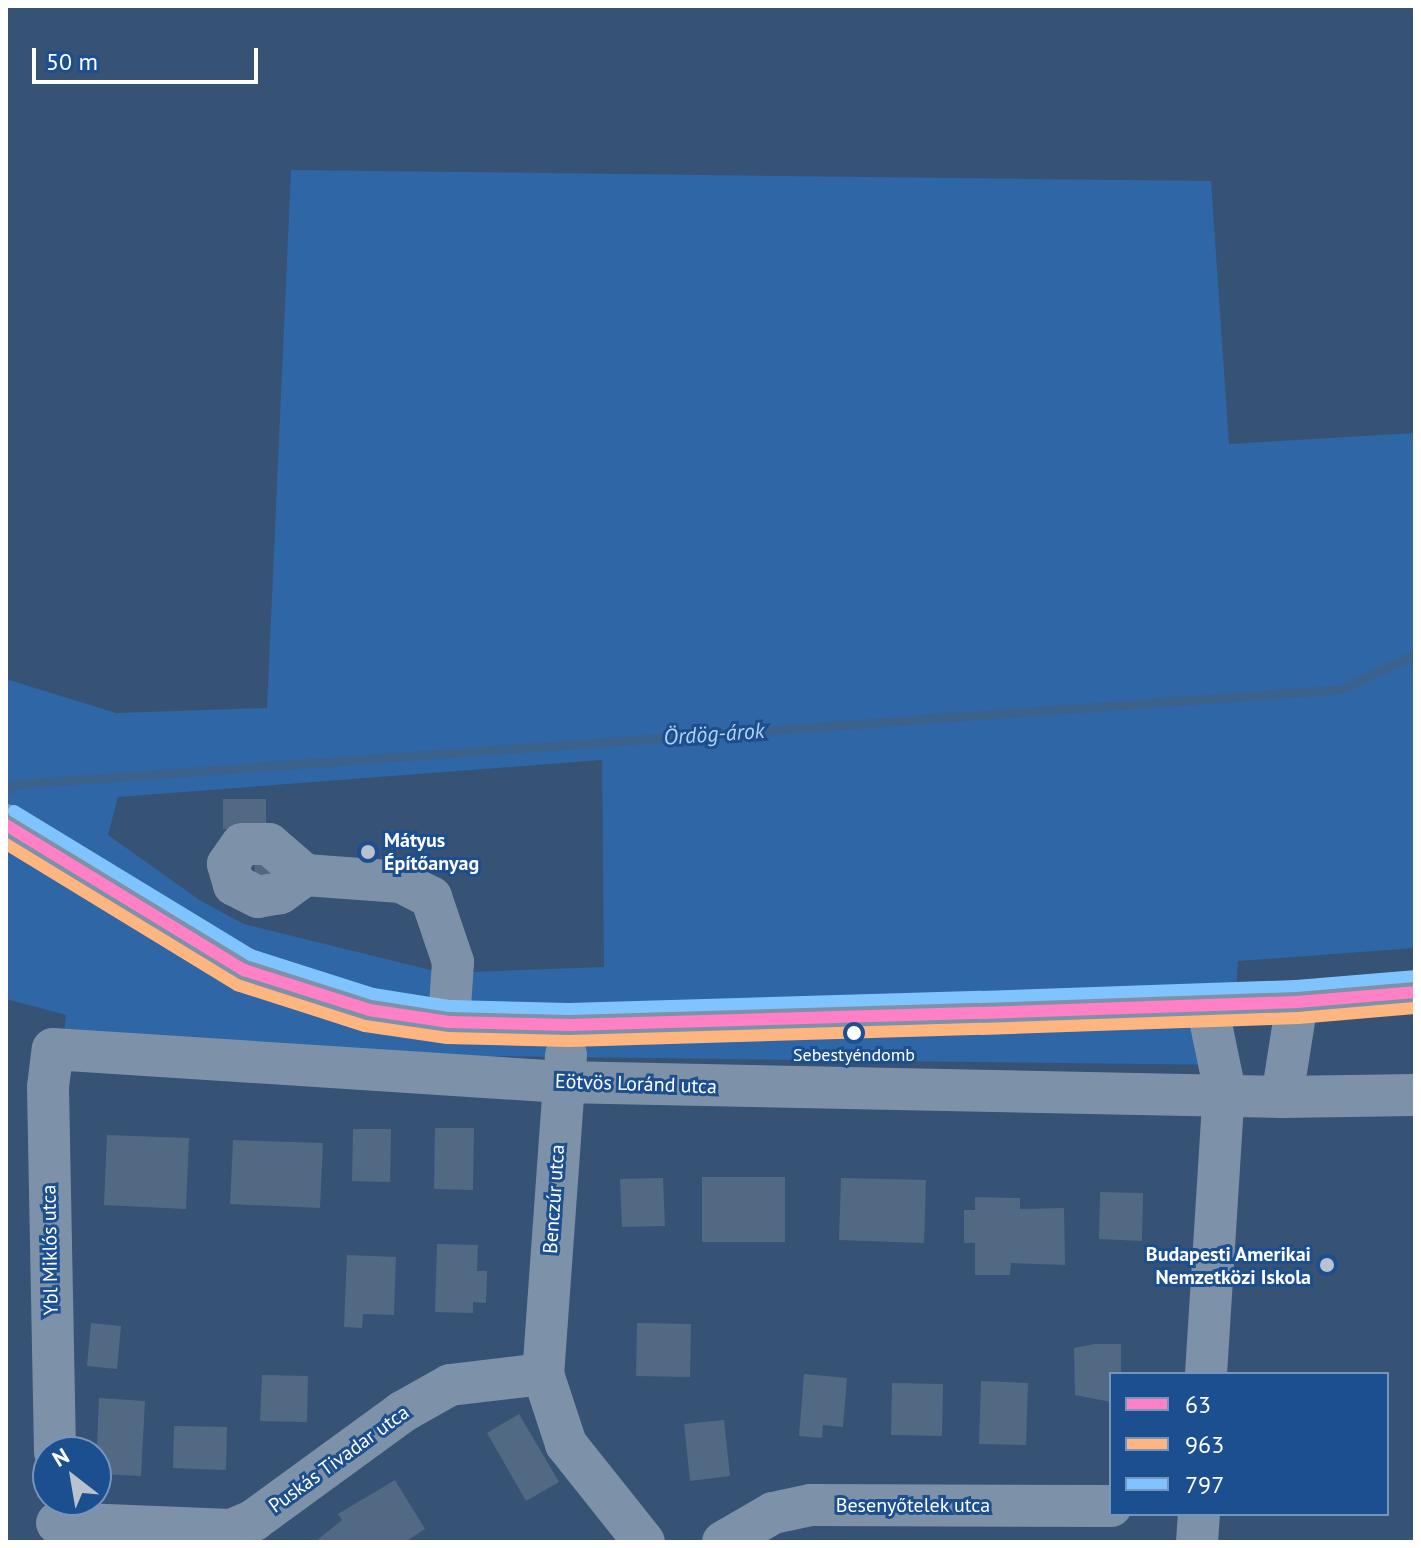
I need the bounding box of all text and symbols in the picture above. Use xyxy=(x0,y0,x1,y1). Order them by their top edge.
scale bar xyxy=(36,32,262,82)
text: 50 m xyxy=(46,46,98,77)
water label: Ördög-árok xyxy=(663,717,765,751)
place label: Mátyus Építőanyag xyxy=(384,828,479,875)
marker: Mátyus Építőanyag xyxy=(359,843,377,861)
marker: Sebestyéndomb xyxy=(846,1025,862,1041)
place label: Sebestyéndomb xyxy=(793,1044,915,1066)
street label: Eötvös Loránd utca xyxy=(555,1069,717,1099)
street label: Benczúr utca xyxy=(538,1143,570,1255)
street label: Ybl Miklós utca xyxy=(37,1185,63,1315)
place label: Budapesti Amerikai Nemzetközi Iskola xyxy=(1145,1242,1311,1289)
marker: Budapesti Amerikai Nemzetközi Iskola xyxy=(1318,1256,1336,1274)
legend xyxy=(1109,1372,1389,1516)
text: 63 xyxy=(1185,1389,1211,1420)
street label: Puskás Tivadar utca xyxy=(264,1400,414,1518)
text: 963 xyxy=(1185,1429,1224,1460)
north arrow xyxy=(32,1436,112,1516)
text: N xyxy=(47,1441,74,1473)
text: 797 xyxy=(1185,1469,1224,1500)
street label: Besenyőtelek utca xyxy=(835,1493,991,1517)

